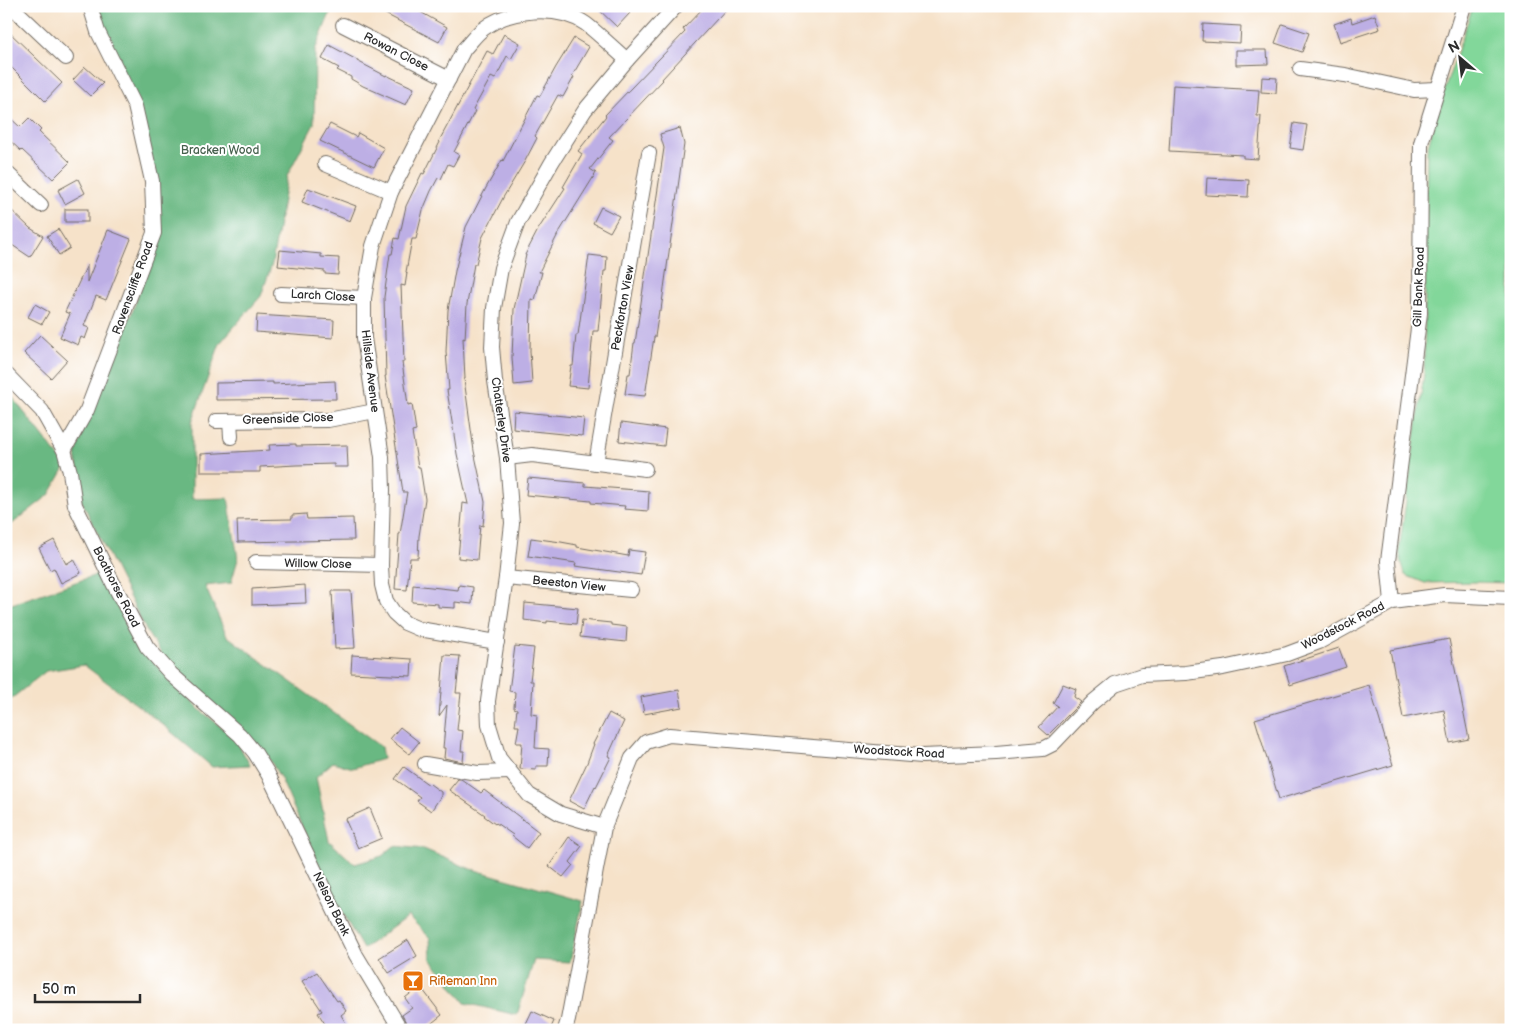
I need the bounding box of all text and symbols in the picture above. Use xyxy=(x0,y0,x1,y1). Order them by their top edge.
street label: Rowan Close xyxy=(361,29,431,75)
north arrow xyxy=(1434,32,1484,82)
text: N xyxy=(1445,37,1463,57)
park label: Bracken Wood xyxy=(181,143,259,158)
street label: Ravenscliffe Road xyxy=(109,239,157,337)
street label: Gill Bank Road xyxy=(1410,246,1428,327)
street label: Peckforton View xyxy=(608,264,638,352)
street label: Larch Close xyxy=(290,287,356,305)
street label: Hillside Avenue xyxy=(357,329,383,413)
street label: Chatterley Drive xyxy=(488,376,514,464)
street label: Greenside Close xyxy=(242,410,334,428)
street label: Boathorse Road xyxy=(89,544,143,630)
street label: Willow Close xyxy=(284,556,352,572)
street label: Beeston View xyxy=(532,573,606,595)
street label: Woodstock Road xyxy=(1299,599,1387,653)
street label: Woodstock Road xyxy=(853,742,945,762)
street label: Nelson Bank xyxy=(309,870,353,939)
bar icon: Rifleman Inn xyxy=(401,969,425,993)
scale bar xyxy=(35,971,140,1003)
place label: Rifleman Inn xyxy=(429,974,497,989)
text: 50 m xyxy=(42,980,76,999)

